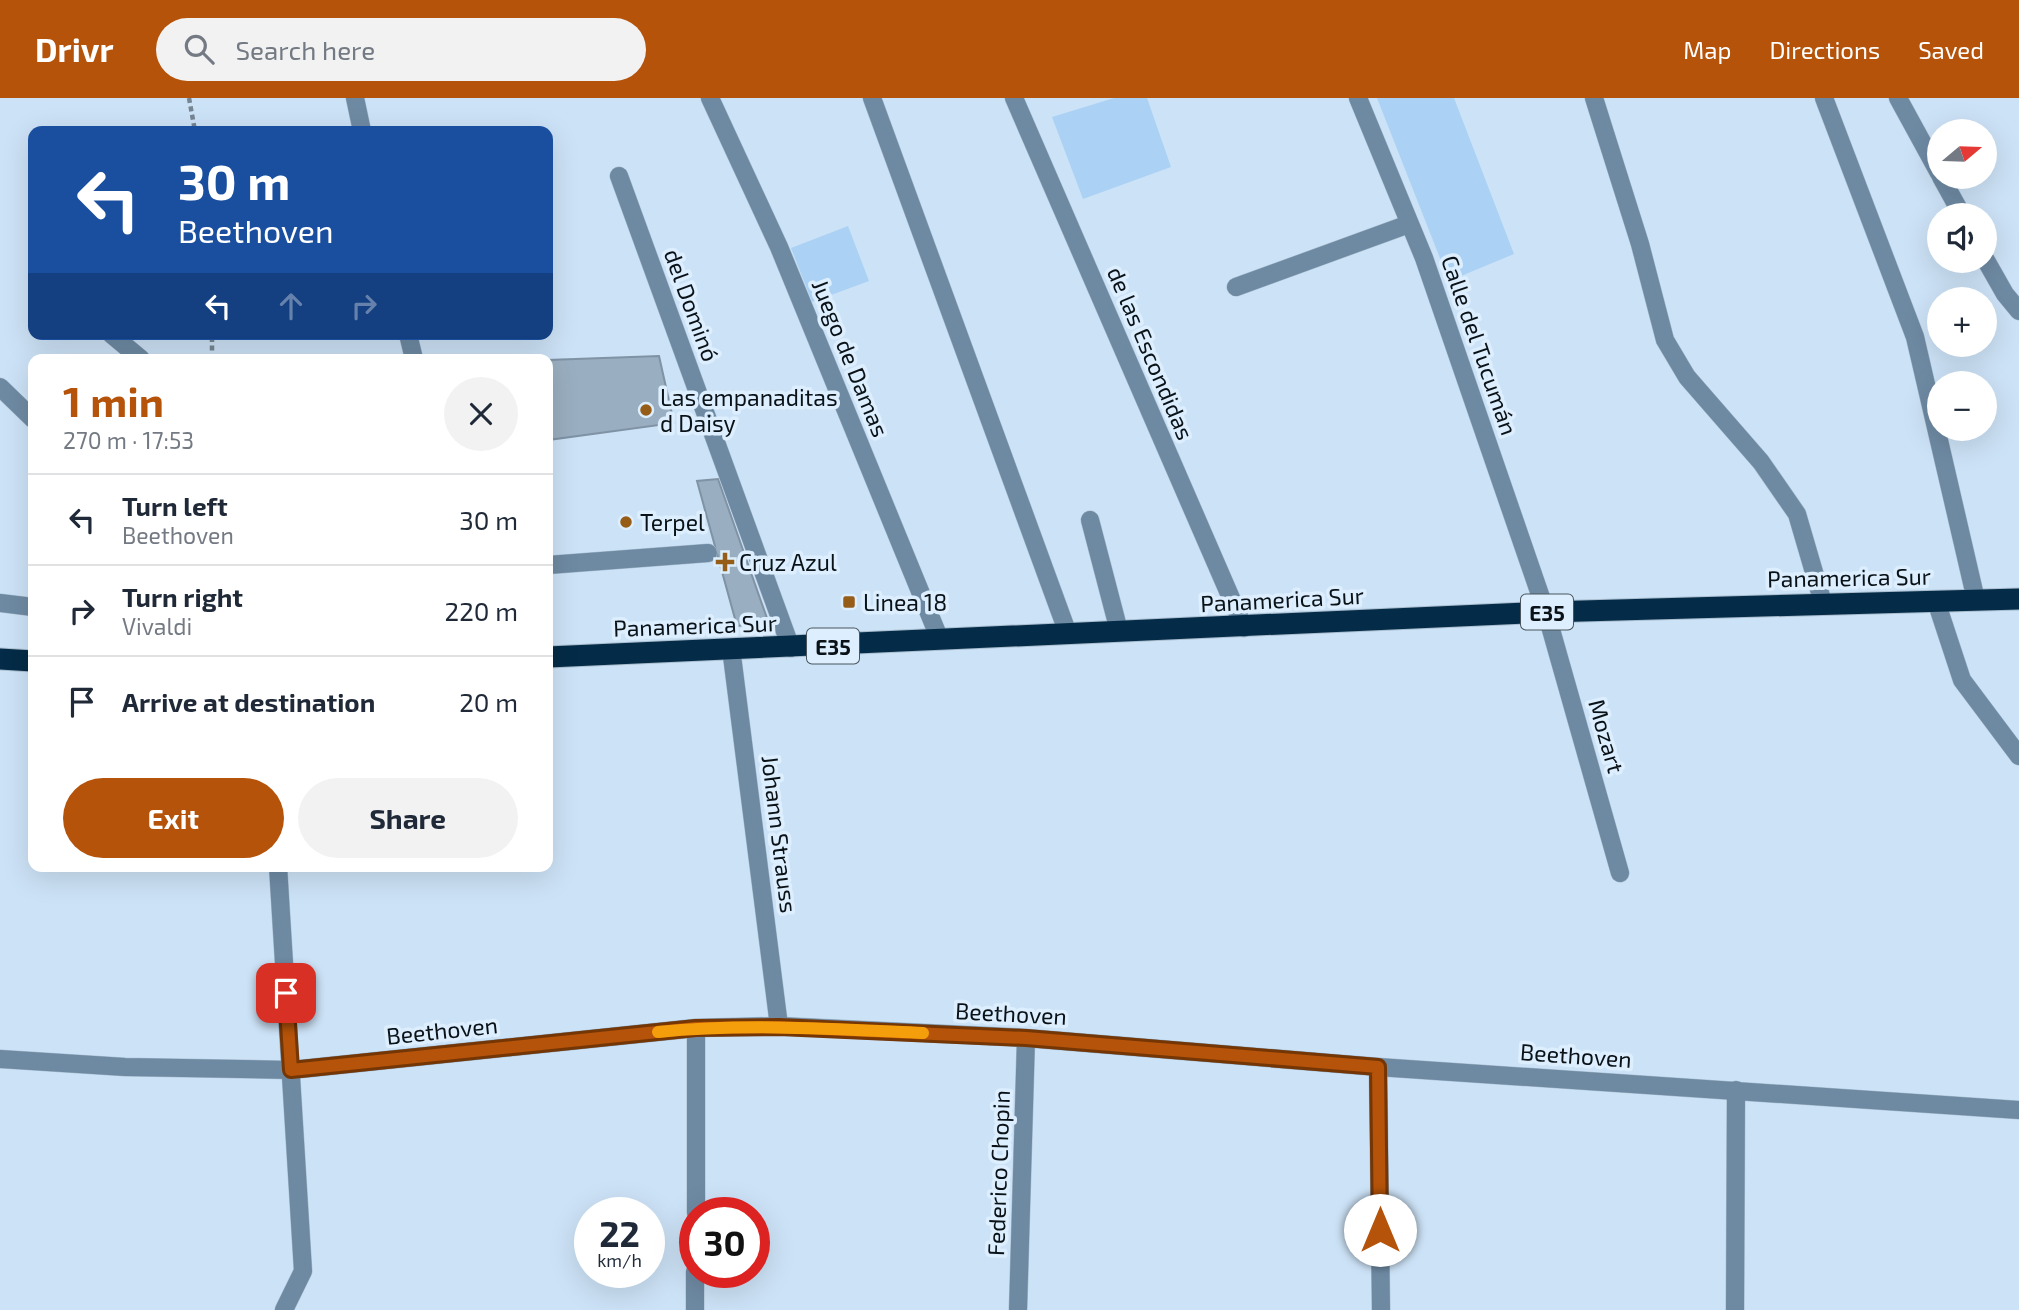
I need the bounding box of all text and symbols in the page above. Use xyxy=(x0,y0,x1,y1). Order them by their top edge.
search box xyxy=(156,18,646,81)
text: Drivr xyxy=(35,29,114,69)
icon: search xyxy=(180,30,218,68)
text: Search here xyxy=(236,34,375,65)
text: Map xyxy=(1683,35,1731,64)
text: Directions xyxy=(1769,35,1880,64)
text: Saved xyxy=(1918,35,1984,64)
north arrow xyxy=(1927,119,1997,189)
map controls xyxy=(1927,119,1997,441)
text: 30 m xyxy=(178,151,290,210)
icon: left xyxy=(63,154,154,245)
button: sound xyxy=(1927,203,1997,273)
text: Beethoven xyxy=(178,211,334,249)
street label: del Dominó xyxy=(659,245,725,365)
street label: Calle del Tucumán xyxy=(1436,251,1524,439)
street label: de las Escondidas xyxy=(1102,262,1200,444)
street label: Juego de Damas xyxy=(807,275,895,441)
icon: left xyxy=(199,287,237,325)
icon: ahead xyxy=(272,287,310,325)
icon: right xyxy=(345,287,383,325)
button: + xyxy=(1927,287,1997,357)
button: − xyxy=(1927,371,1997,441)
text: 1 min xyxy=(63,375,164,425)
button: close xyxy=(444,377,518,451)
place label: Las empanaditas d Daisy xyxy=(660,383,838,437)
marker: Las empanaditas d Daisy xyxy=(638,402,654,418)
text: 270 m · 17:53 xyxy=(63,426,194,454)
text: Turn left xyxy=(122,490,228,521)
icon: left xyxy=(63,501,101,539)
text: 30 m xyxy=(459,504,518,535)
place label: Terpel xyxy=(640,508,705,536)
marker: Terpel xyxy=(618,514,634,530)
text: Beethoven xyxy=(122,521,234,549)
place label: Cruz Azul xyxy=(739,548,837,576)
marker: Cruz Azul xyxy=(717,554,733,570)
street label: Panamerica Sur xyxy=(1767,562,1931,592)
text: Turn right xyxy=(122,581,243,612)
street label: Panamerica Sur xyxy=(1199,581,1365,617)
place label: Linea 18 xyxy=(863,588,947,616)
icon: right xyxy=(63,592,101,630)
marker: Linea 18 xyxy=(841,594,857,610)
road number: E35 xyxy=(1521,594,1573,630)
text: 220 m xyxy=(445,595,518,626)
street label: Panamerica Sur xyxy=(613,608,777,642)
text: Vivaldi xyxy=(122,612,192,640)
road number: E35 xyxy=(807,628,859,664)
icon: arrive xyxy=(63,683,101,721)
text: Arrive at destination xyxy=(122,686,375,717)
text: 20 m xyxy=(459,686,518,717)
street label: Mozart xyxy=(1583,696,1631,776)
street label: Johann Strauss xyxy=(756,754,804,914)
button: Exit xyxy=(63,778,284,858)
button: Share xyxy=(298,778,518,858)
pin xyxy=(256,963,316,1023)
icon: arrive xyxy=(267,974,305,1012)
street label: Beethoven xyxy=(954,996,1068,1030)
street label: Beethoven xyxy=(385,1010,499,1050)
street label: Beethoven xyxy=(1519,1037,1633,1073)
street label: Federico Chopin xyxy=(981,1090,1015,1256)
position arrow xyxy=(1343,1193,1417,1267)
speed limit sign: 30 xyxy=(679,1197,770,1288)
text: 22 xyxy=(599,1212,640,1254)
text: km/h xyxy=(597,1249,642,1271)

